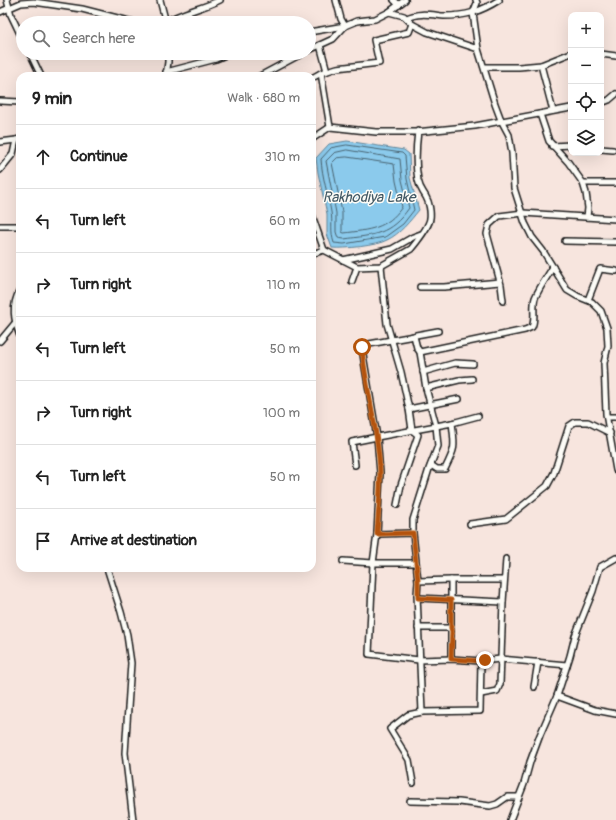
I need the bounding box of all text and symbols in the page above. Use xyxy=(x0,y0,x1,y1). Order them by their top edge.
map controls xyxy=(568,12,604,156)
button: + xyxy=(568,12,604,48)
search box xyxy=(16,16,316,60)
icon: search xyxy=(30,27,52,49)
text: Search here xyxy=(62,29,135,48)
button: − xyxy=(568,48,604,84)
button: locate xyxy=(568,84,604,120)
text: 9 min xyxy=(32,88,72,109)
text: Walk · 680 m xyxy=(227,90,300,106)
button: layers xyxy=(568,120,604,156)
icon: ahead xyxy=(32,146,54,168)
text: Continue xyxy=(70,147,128,166)
text: 310 m xyxy=(264,149,300,165)
water label: Rakhodiya Lake xyxy=(323,188,417,207)
icon: left xyxy=(32,210,54,232)
text: Turn left xyxy=(70,211,126,230)
text: 60 m xyxy=(269,213,300,229)
icon: right xyxy=(32,274,54,296)
text: Turn right xyxy=(70,275,131,294)
text: 110 m xyxy=(267,277,300,293)
icon: left xyxy=(32,338,54,360)
route start xyxy=(353,338,371,356)
text: Turn left xyxy=(70,339,126,358)
text: 50 m xyxy=(270,341,300,357)
icon: right xyxy=(32,402,54,424)
text: Turn right xyxy=(70,403,131,422)
text: 100 m xyxy=(263,405,300,421)
icon: left xyxy=(32,466,54,488)
text: Turn left xyxy=(70,467,126,486)
text: 50 m xyxy=(270,469,300,485)
icon: arrive xyxy=(32,530,54,552)
text: Arrive at destination xyxy=(70,531,197,550)
route end xyxy=(476,651,494,669)

